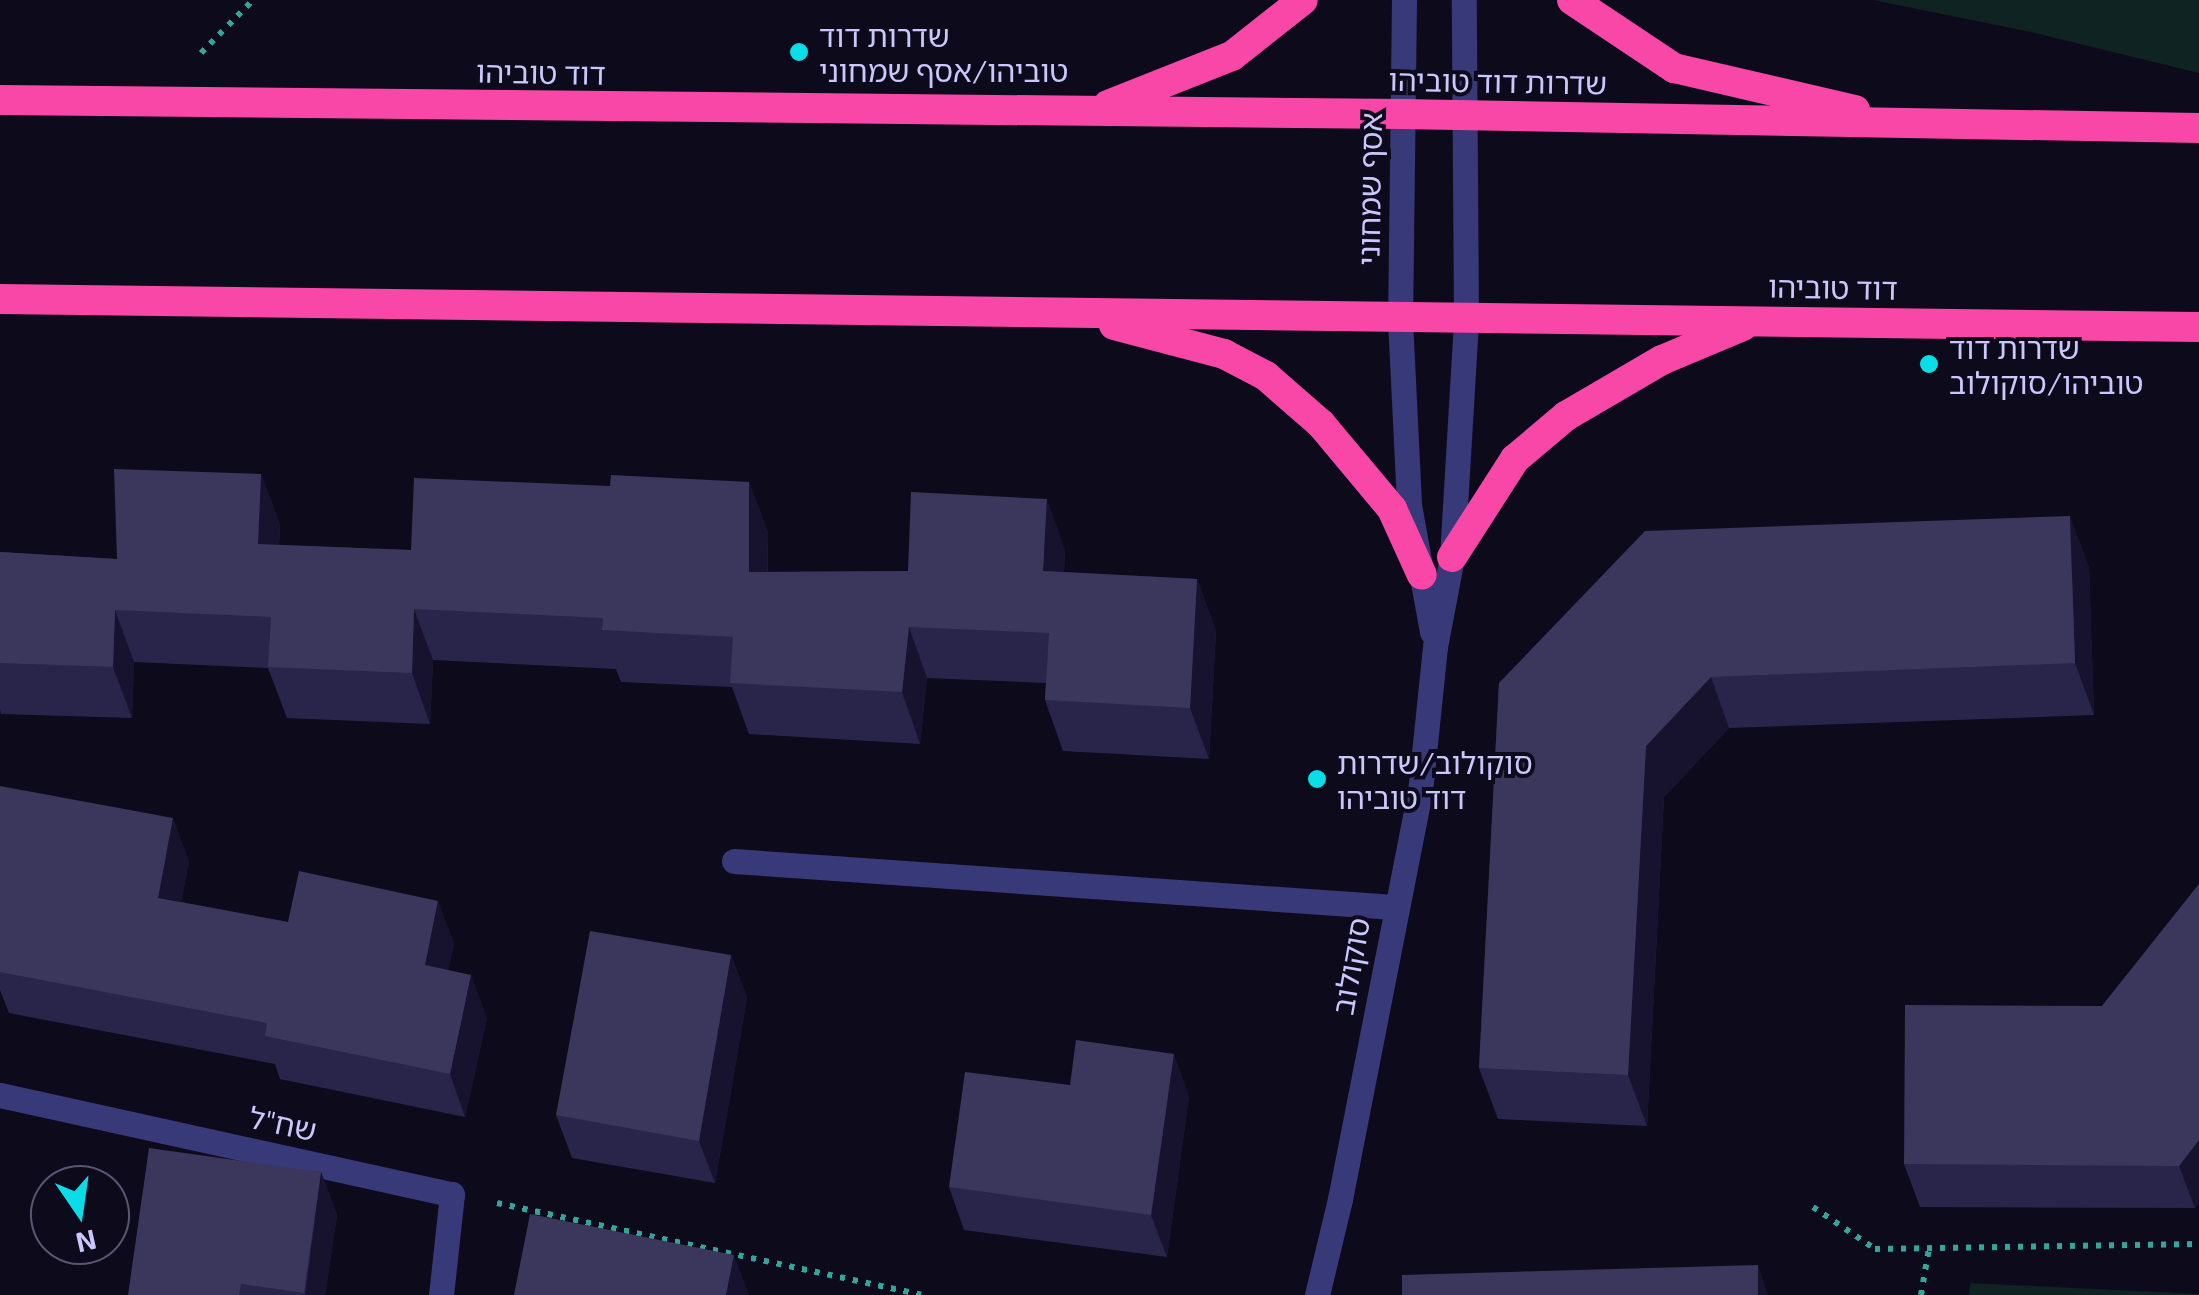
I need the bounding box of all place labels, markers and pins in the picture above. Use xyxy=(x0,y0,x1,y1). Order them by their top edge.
place label: שדרות דוד טוביהו/אסף שמחוני xyxy=(819,17,1069,88)
marker: שדרות דוד טוביהו/אסף שמחוני xyxy=(788,41,810,63)
place label: שדרות דוד טוביהו/סוקולוב xyxy=(1949,329,2143,400)
marker: שדרות דוד טוביהו/סוקולוב xyxy=(1918,353,1940,375)
place label: סוקולוב/שדרות דוד טוביהו xyxy=(1337,744,1533,814)
marker: סוקולוב/שדרות דוד טוביהו xyxy=(1306,768,1328,790)

